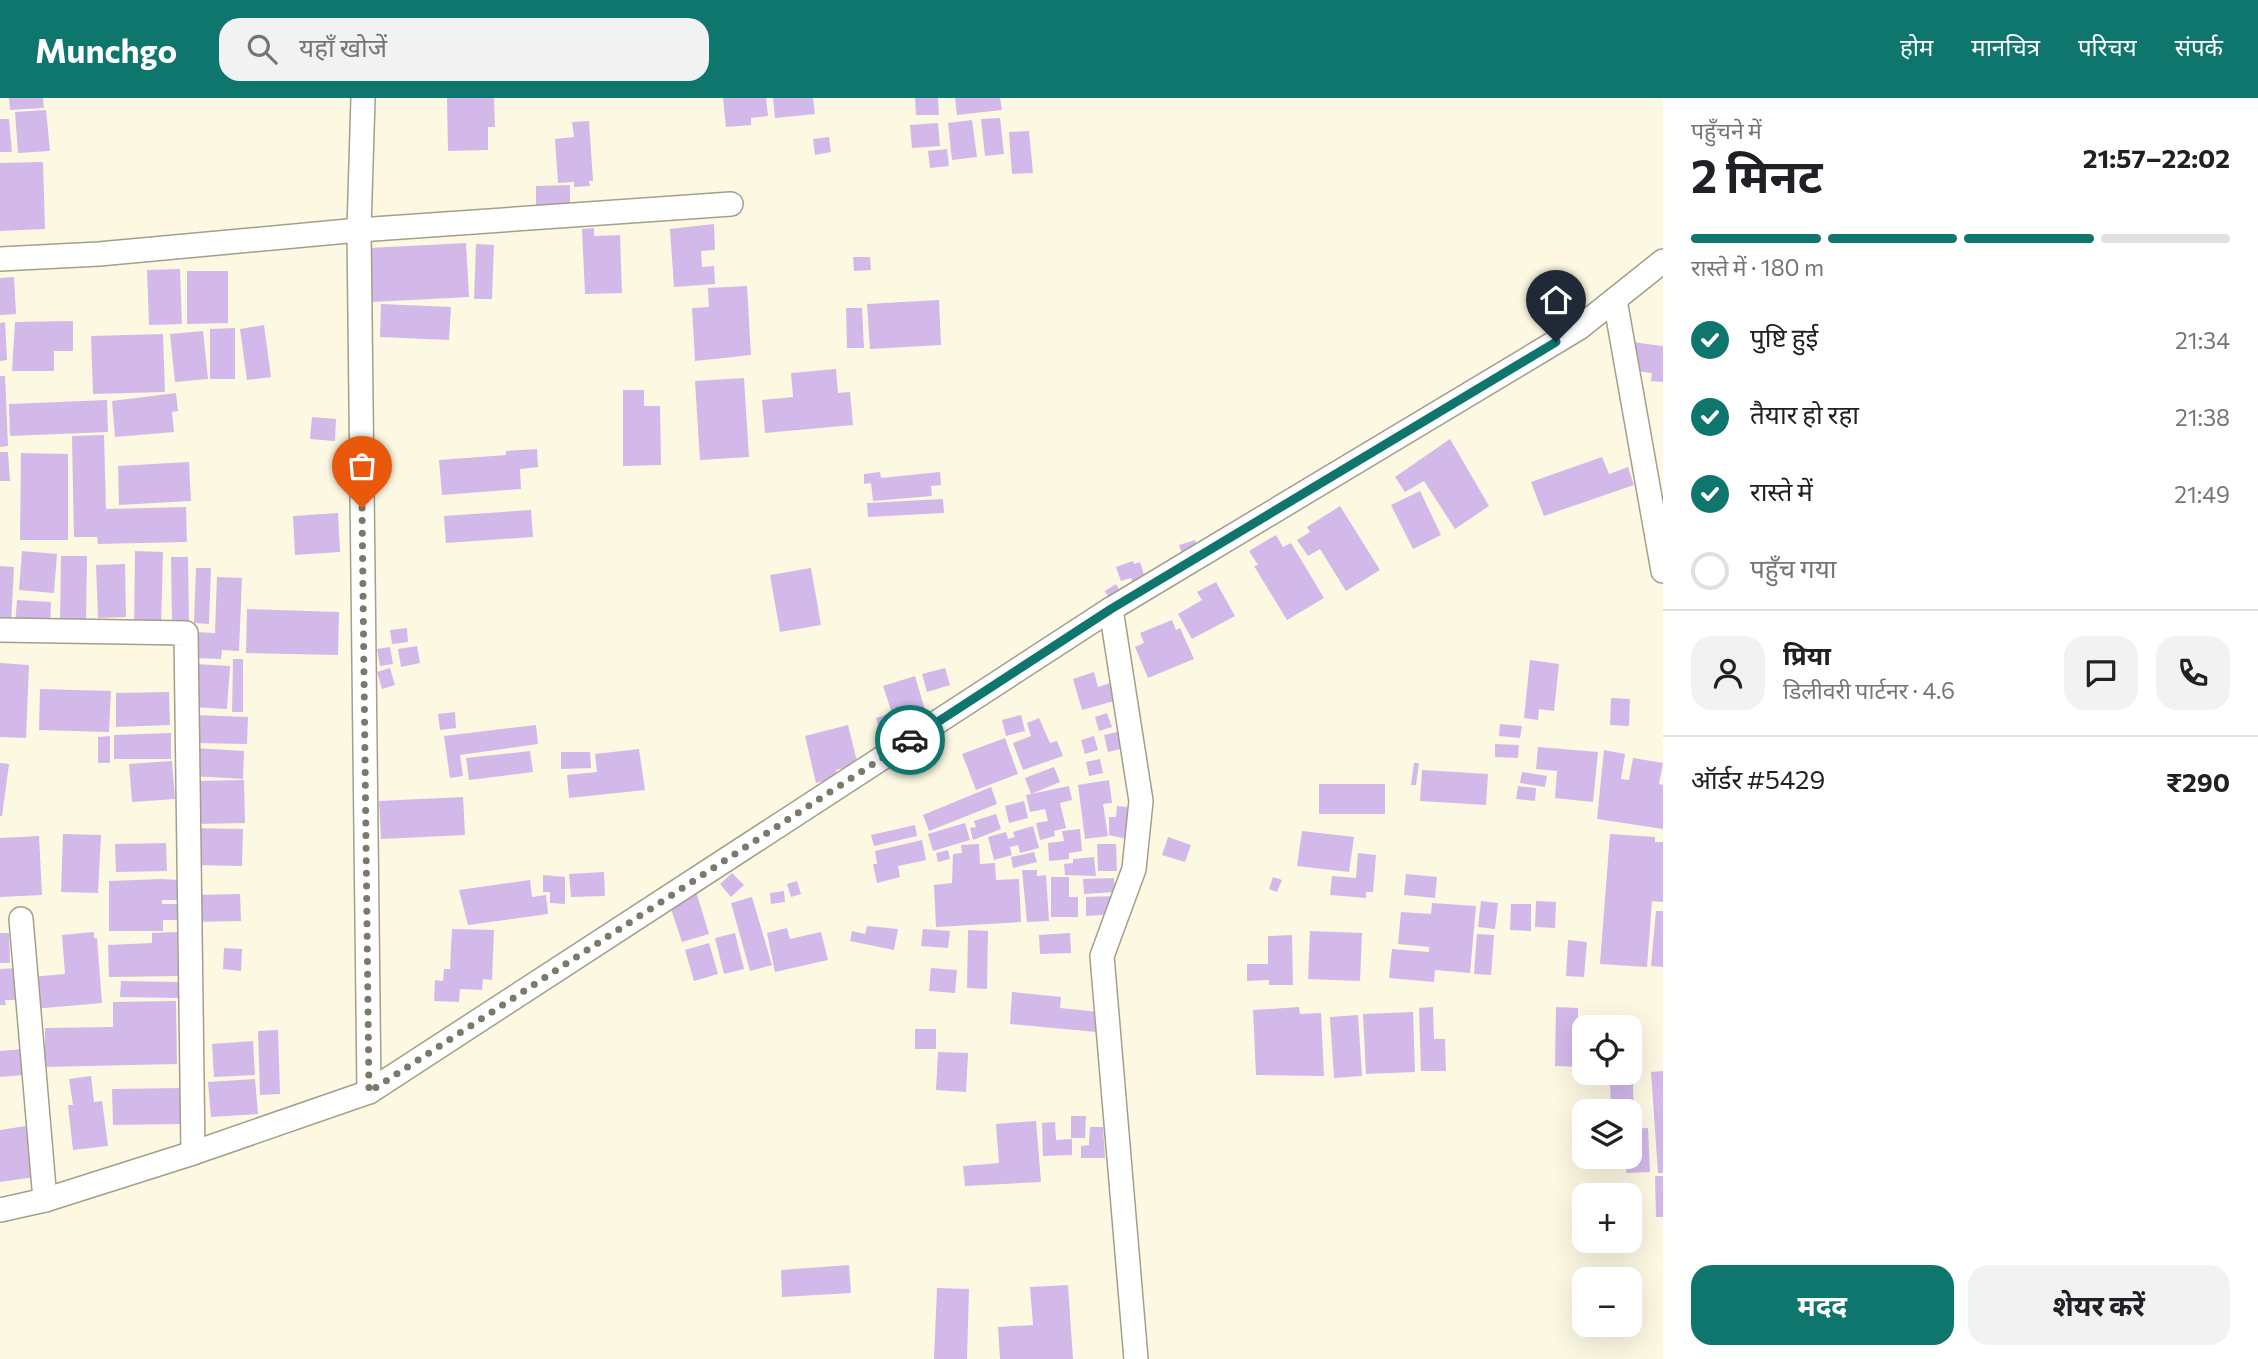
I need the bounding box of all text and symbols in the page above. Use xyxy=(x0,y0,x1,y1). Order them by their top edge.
search box xyxy=(219,18,709,81)
text: Munchgo xyxy=(35,29,177,70)
icon: search xyxy=(243,30,281,68)
text: यहाँ खोजें xyxy=(299,31,387,62)
text: होम xyxy=(1900,32,1933,61)
text: मानचित्र xyxy=(1971,32,2040,61)
text: परिचय xyxy=(2078,32,2137,61)
text: संपर्क xyxy=(2175,32,2223,61)
text: पहुँचने में xyxy=(1691,116,1762,144)
text: 21:57–22:02 xyxy=(2083,142,2230,173)
text: 2 मिनट xyxy=(1691,146,1823,202)
text: रास्ते में · 180 m xyxy=(1691,253,1824,281)
pin xyxy=(1526,270,1586,342)
icon: home xyxy=(1537,281,1575,319)
icon: check xyxy=(1691,321,1729,359)
text: पुष्टि हुई xyxy=(1750,321,1818,352)
text: 21:34 xyxy=(2175,326,2230,354)
icon: check xyxy=(1691,398,1729,436)
text: तैयार हो रहा xyxy=(1750,398,1859,429)
text: 21:38 xyxy=(2175,403,2230,431)
pin xyxy=(332,436,392,508)
icon: bag xyxy=(343,447,381,485)
icon: check xyxy=(1691,475,1729,513)
text: रास्ते में xyxy=(1750,475,1813,506)
text: 21:49 xyxy=(2174,480,2230,508)
text: पहुँच गया xyxy=(1750,552,1837,583)
button: person xyxy=(1691,636,1765,710)
button: chat xyxy=(2064,636,2138,710)
button: phone xyxy=(2156,636,2230,710)
text: प्रिया xyxy=(1783,639,1831,670)
text: डिलीवरी पार्टनर · 4.6 xyxy=(1783,676,1955,704)
courier xyxy=(875,705,945,775)
icon: car xyxy=(891,721,929,759)
text: ऑर्डर #5429 xyxy=(1691,763,1825,794)
text: ₹290 xyxy=(2166,766,2230,797)
map controls xyxy=(1572,1015,1642,1337)
button: locate xyxy=(1572,1015,1642,1085)
button: layers xyxy=(1572,1099,1642,1169)
button: + xyxy=(1572,1183,1642,1253)
button: मदद xyxy=(1691,1265,1954,1345)
button: शेयर करें xyxy=(1968,1265,2230,1345)
button: − xyxy=(1572,1267,1642,1337)

